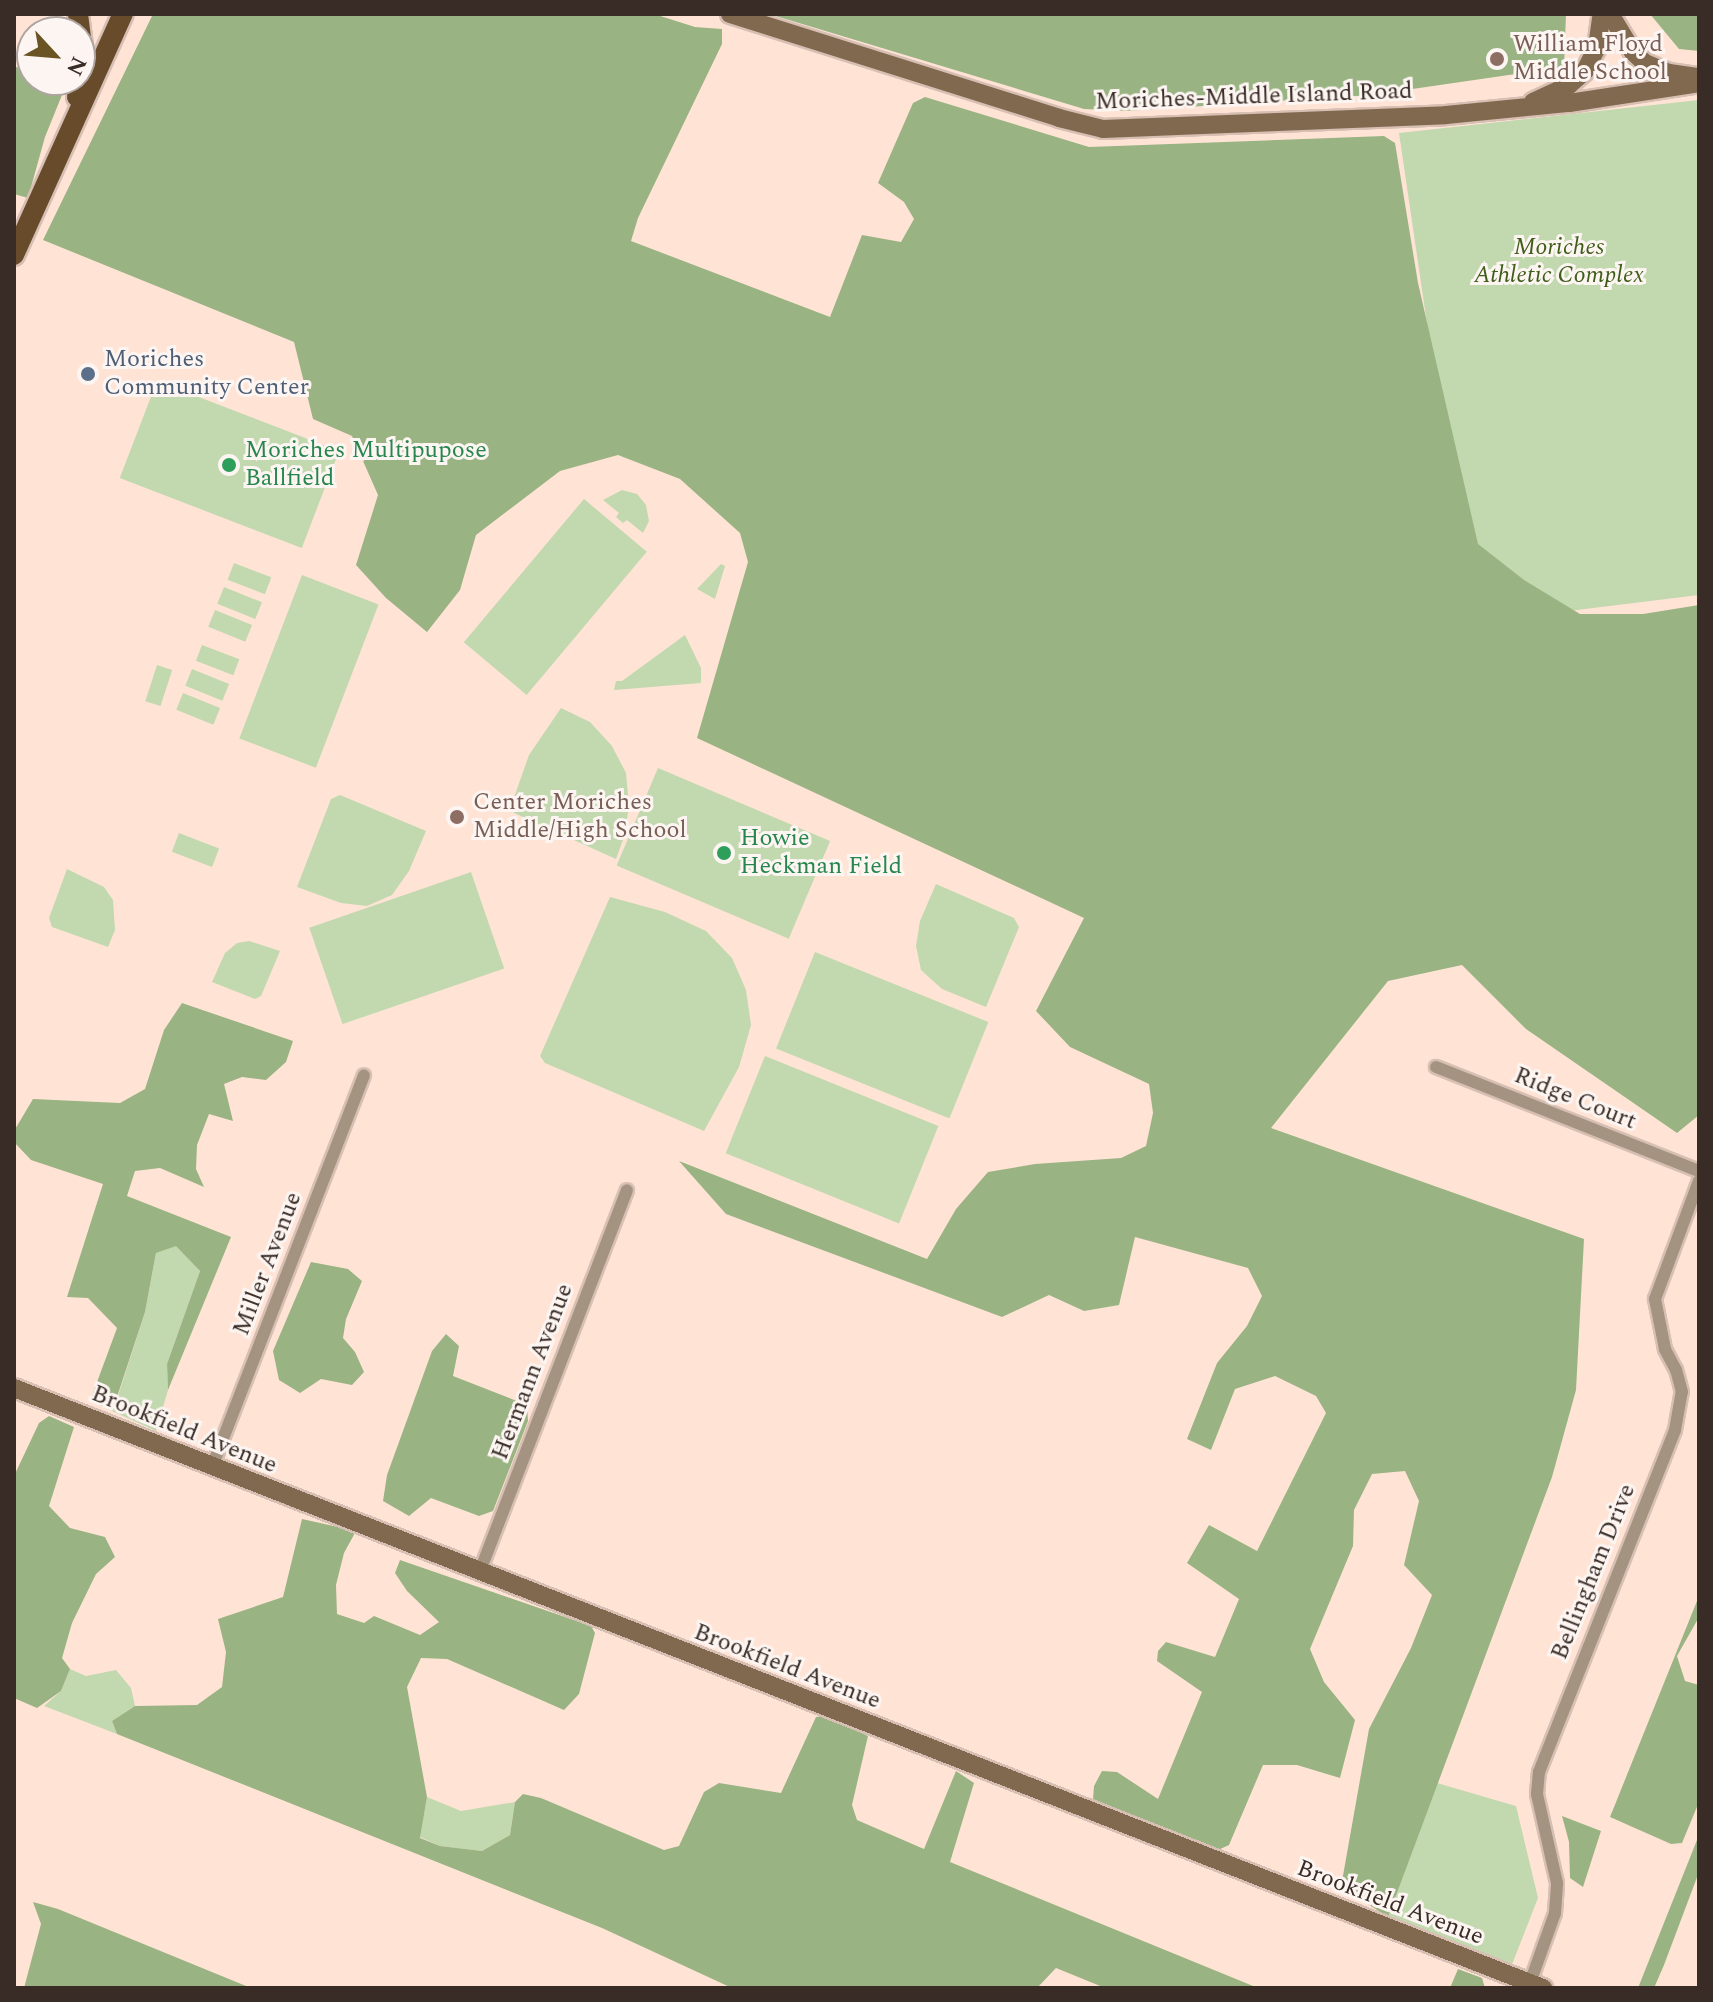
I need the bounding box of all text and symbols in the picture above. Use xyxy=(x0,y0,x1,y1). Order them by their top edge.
north arrow xyxy=(16,16,96,96)
place label: William Floyd Middle School xyxy=(1513,31,1667,87)
marker: William Floyd Middle School xyxy=(1488,50,1506,68)
text: N xyxy=(57,51,95,81)
street label: Moriches-Middle Island Road xyxy=(1095,77,1413,117)
park label: Moriches Athletic Complex xyxy=(1474,234,1644,290)
place label: Moriches Community Center xyxy=(104,346,309,402)
marker: Moriches Community Center xyxy=(79,365,97,383)
place label: Moriches Multipupose Ballfield xyxy=(245,437,487,493)
marker: Moriches Multipupose Ballfield xyxy=(220,456,238,474)
place label: Center Moriches Middle/High School xyxy=(473,789,687,845)
marker: Center Moriches Middle/High School xyxy=(448,808,466,826)
place label: Howie Heckman Field xyxy=(740,825,902,881)
marker: Howie Heckman Field xyxy=(715,844,733,862)
street label: Ridge Court xyxy=(1510,1061,1640,1137)
street label: Miller Avenue xyxy=(227,1188,309,1340)
street label: Hermann Avenue xyxy=(486,1280,580,1464)
street label: Brookfield Avenue xyxy=(87,1380,281,1480)
street label: Bellingham Drive xyxy=(1546,1480,1642,1664)
street label: Brookfield Avenue xyxy=(690,1618,884,1716)
street label: Brookfield Avenue xyxy=(1293,1854,1487,1952)

